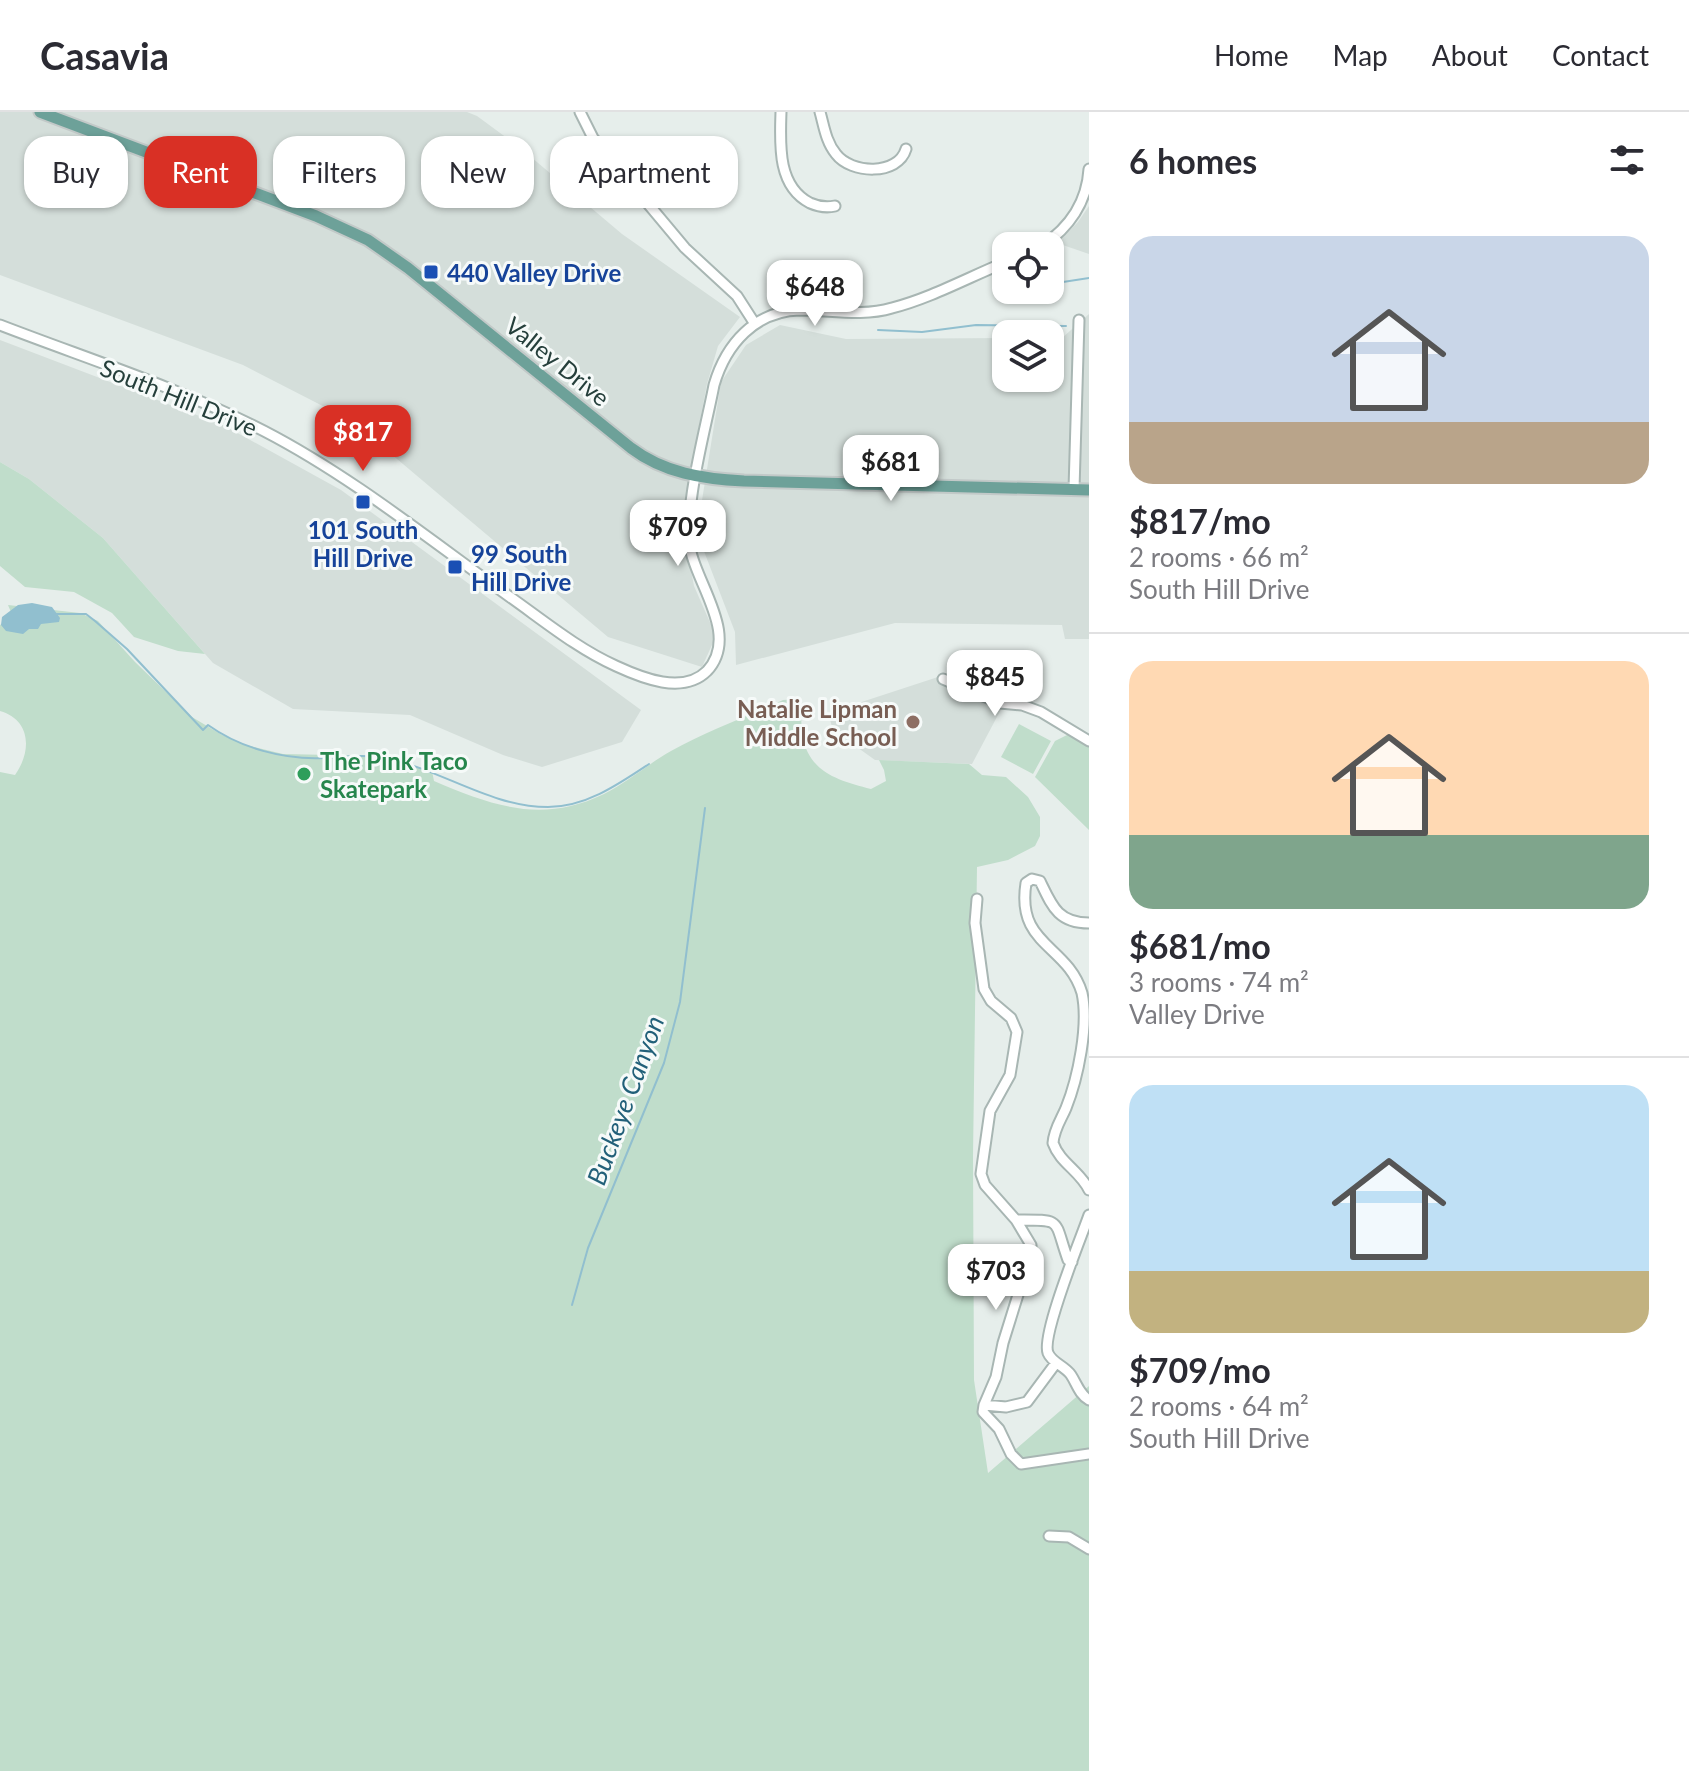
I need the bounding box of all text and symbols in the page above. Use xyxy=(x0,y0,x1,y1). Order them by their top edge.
text: Casavia xyxy=(40,32,169,78)
text: Home xyxy=(1214,38,1289,72)
text: Map xyxy=(1333,38,1388,72)
text: About xyxy=(1432,38,1508,72)
text: Contact xyxy=(1552,38,1649,72)
chip: Buy xyxy=(24,136,128,208)
chip: Rent xyxy=(144,136,257,208)
chip: Filters xyxy=(273,136,405,208)
chip: New xyxy=(421,136,534,208)
chip: Apartment xyxy=(550,136,738,208)
icon: filters xyxy=(1605,138,1649,182)
text: 6 homes xyxy=(1129,140,1257,181)
map controls xyxy=(992,232,1064,392)
button: locate xyxy=(992,232,1064,304)
place label: 440 Valley Drive xyxy=(447,258,621,287)
pin: $648 xyxy=(768,260,862,328)
marker: 440 Valley Drive xyxy=(422,263,440,281)
text: $648 xyxy=(785,270,845,302)
icon: home xyxy=(1317,288,1461,432)
street label: Valley Drive xyxy=(500,310,616,412)
button: layers xyxy=(992,320,1064,392)
street label: South Hill Drive xyxy=(96,352,262,442)
pin: $817 xyxy=(316,405,410,473)
text: $817 xyxy=(333,415,393,447)
pin: $681 xyxy=(844,435,938,503)
text: $681 xyxy=(861,445,921,477)
marker: 101 South Hill Drive xyxy=(354,493,372,511)
pin: $709 xyxy=(631,500,725,568)
text: $817/mo xyxy=(1129,500,1271,541)
text: $709 xyxy=(648,510,708,542)
place label: 101 South Hill Drive xyxy=(308,515,418,572)
place label: 99 South Hill Drive xyxy=(471,539,572,596)
text: 2 rooms · 66 m² xyxy=(1129,541,1309,573)
marker: 99 South Hill Drive xyxy=(446,558,464,576)
text: South Hill Drive xyxy=(1129,573,1310,605)
pin: $845 xyxy=(948,650,1042,718)
text: $845 xyxy=(965,660,1025,692)
place label: Natalie Lipman Middle School xyxy=(737,694,897,751)
marker: Natalie Lipman Middle School xyxy=(904,713,922,731)
icon: home xyxy=(1317,713,1461,857)
place label: The Pink Taco Skatepark xyxy=(320,746,468,803)
marker: The Pink Taco Skatepark xyxy=(295,765,313,783)
text: $681/mo xyxy=(1129,925,1271,966)
text: 3 rooms · 74 m² xyxy=(1129,966,1309,998)
text: Valley Drive xyxy=(1129,998,1265,1030)
water label: Buckeye Canyon xyxy=(580,1011,670,1189)
icon: home xyxy=(1317,1137,1461,1281)
pin: $703 xyxy=(949,1244,1043,1312)
text: $703 xyxy=(966,1254,1026,1286)
text: $709/mo xyxy=(1129,1349,1271,1390)
text: 2 rooms · 64 m² xyxy=(1129,1390,1309,1422)
text: South Hill Drive xyxy=(1129,1422,1310,1454)

